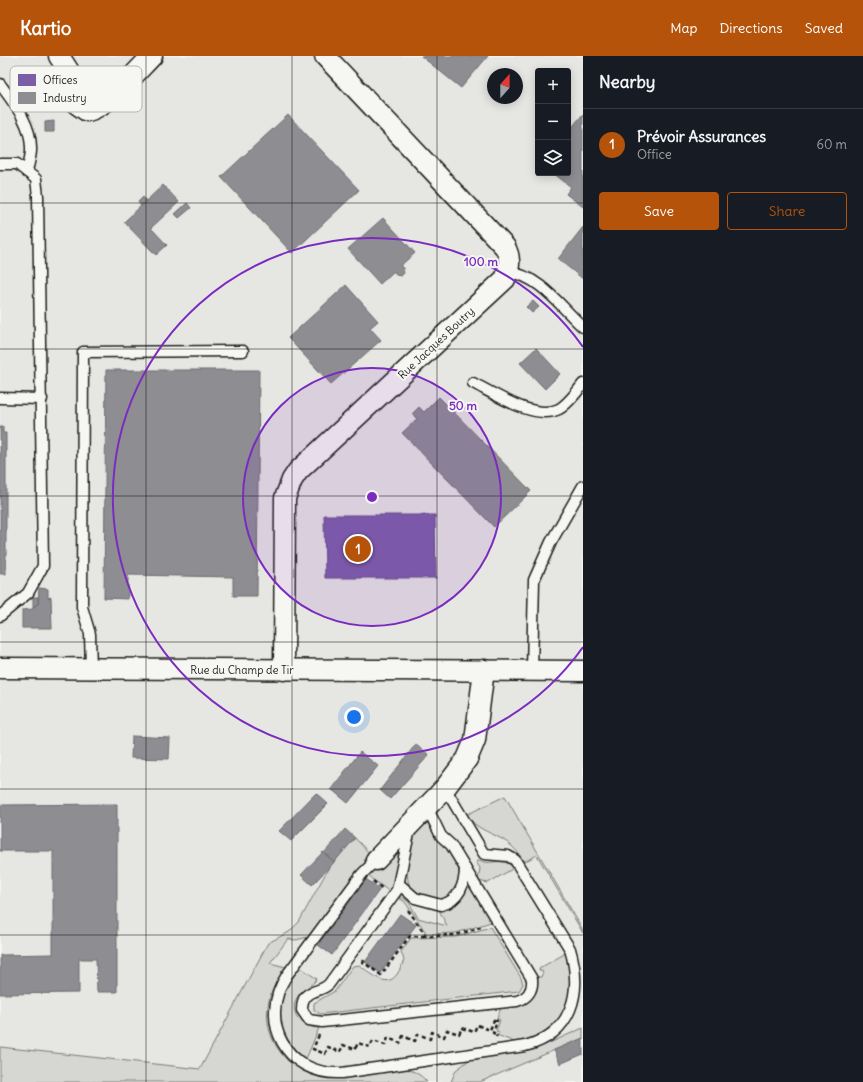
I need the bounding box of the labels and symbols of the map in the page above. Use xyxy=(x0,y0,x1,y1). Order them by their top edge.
legend xyxy=(10,66,142,112)
north arrow xyxy=(487,68,523,104)
text: Offices xyxy=(43,73,78,87)
text: Industry xyxy=(43,91,86,105)
text: 100 m xyxy=(464,254,498,269)
street label: Rue Jacques Boutry xyxy=(395,304,477,382)
text: 50 m xyxy=(449,398,478,413)
centre of rings xyxy=(365,490,379,504)
pin: 1 xyxy=(345,534,371,564)
street label: Rue du Champ de Tir xyxy=(190,663,294,677)
your location xyxy=(344,707,364,727)

